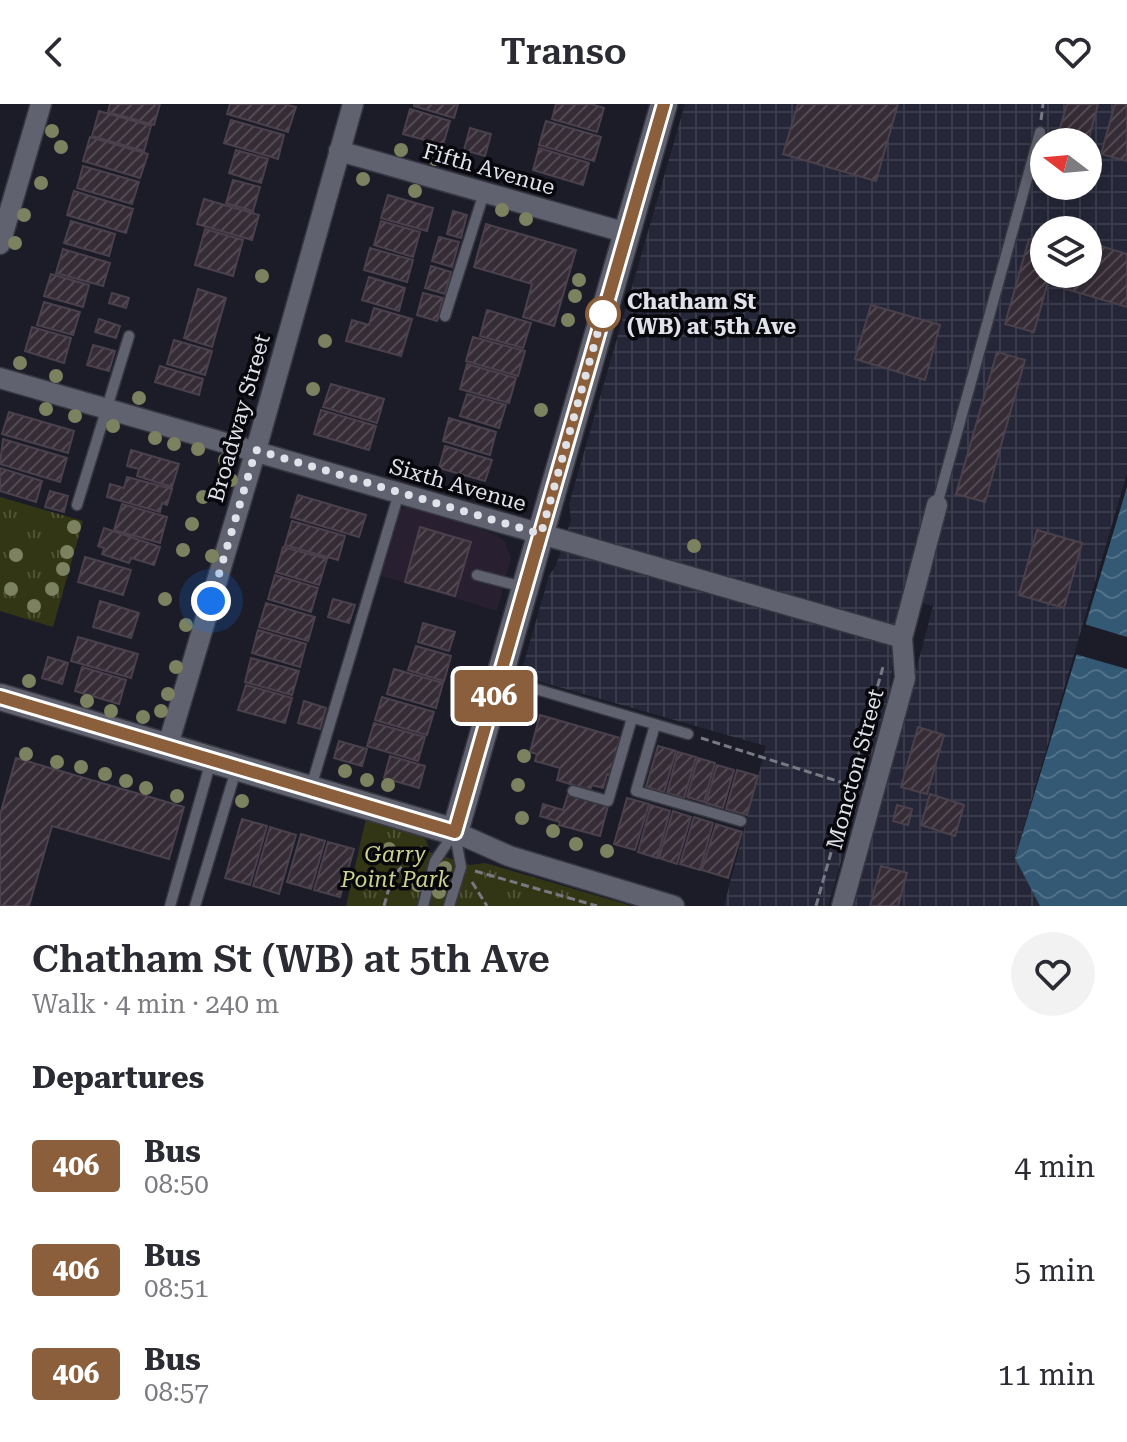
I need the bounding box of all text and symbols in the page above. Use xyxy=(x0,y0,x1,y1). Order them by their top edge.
icon: back xyxy=(32,30,76,74)
icon: heart xyxy=(1051,30,1095,74)
text: Transo xyxy=(500,31,627,73)
north arrow xyxy=(1030,128,1102,200)
map controls xyxy=(1030,128,1102,288)
street label: Fifth Avenue xyxy=(420,138,558,200)
button: layers xyxy=(1030,216,1102,288)
place label: Chatham St (WB) at 5th Ave xyxy=(627,289,796,339)
marker: Chatham St (WB) at 5th Ave xyxy=(586,297,620,331)
street label: Broadway Street xyxy=(203,331,275,505)
street label: Sixth Avenue xyxy=(387,454,529,516)
your location xyxy=(191,581,231,621)
line badge: 406 xyxy=(448,670,540,722)
text: 406 xyxy=(470,679,518,712)
street label: Moncton Street xyxy=(822,686,888,852)
park label: Garry Point Park xyxy=(340,842,449,892)
button: heart xyxy=(1011,932,1095,1016)
text: Chatham St (WB) at 5th Ave xyxy=(32,937,550,981)
text: Walk · 4 min · 240 m xyxy=(32,989,279,1019)
text: Departures xyxy=(32,1060,204,1095)
text: Bus xyxy=(144,1134,201,1169)
text: 406 xyxy=(52,1149,100,1182)
text: 4 min xyxy=(1014,1149,1095,1184)
text: 08:50 xyxy=(144,1169,209,1199)
text: Bus xyxy=(144,1238,201,1273)
text: 406 xyxy=(52,1253,100,1286)
text: 5 min xyxy=(1014,1253,1095,1288)
text: 08:51 xyxy=(144,1273,209,1303)
text: Bus xyxy=(144,1342,201,1377)
text: 406 xyxy=(52,1357,100,1390)
text: 11 min xyxy=(998,1357,1095,1392)
text: 08:57 xyxy=(144,1377,209,1407)

